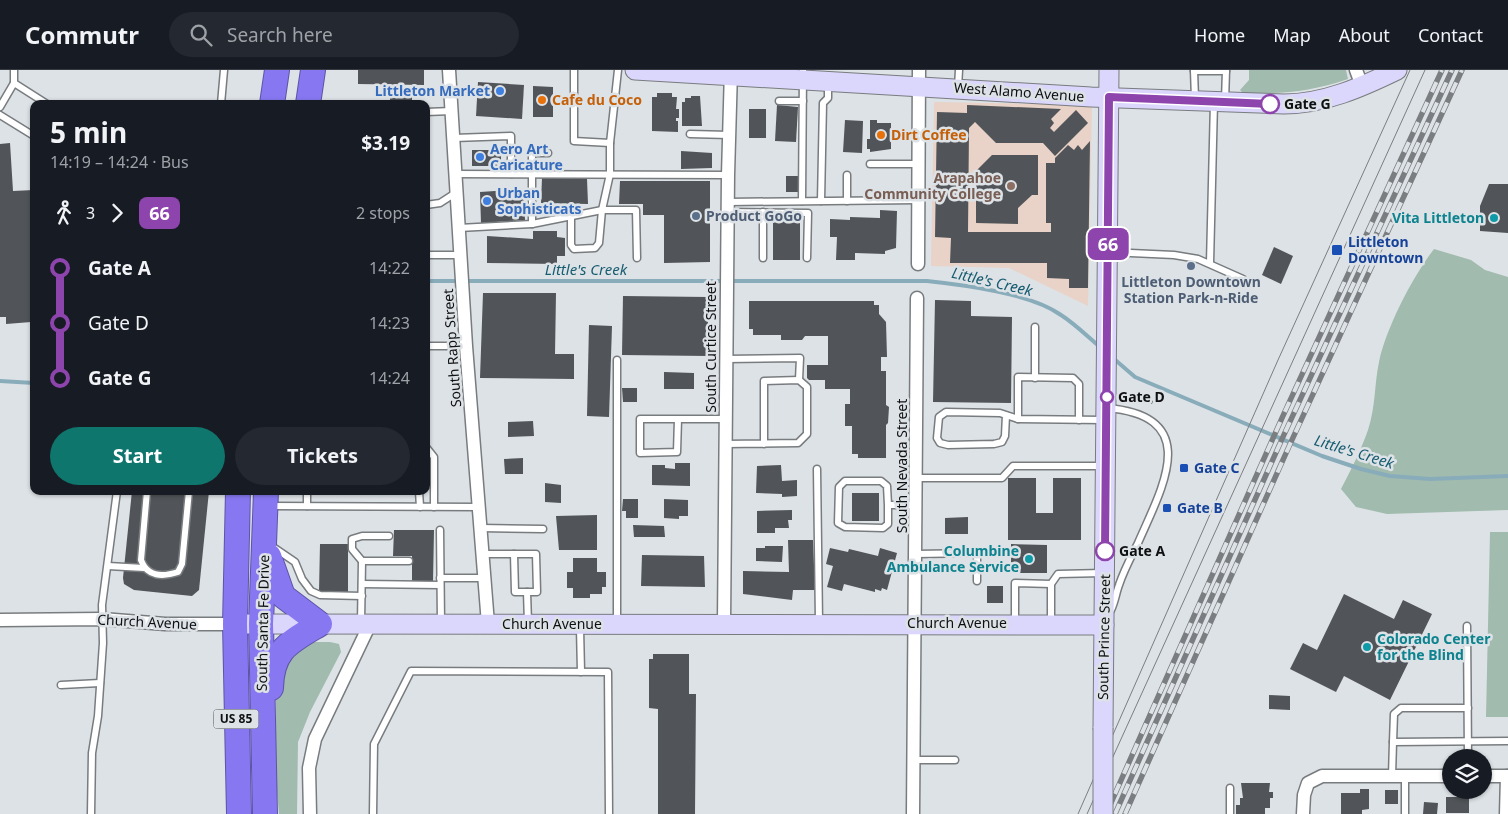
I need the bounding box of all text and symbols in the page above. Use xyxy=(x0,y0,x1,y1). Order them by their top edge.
search box xyxy=(169,12,519,57)
text: Commutr xyxy=(25,18,139,51)
icon: search xyxy=(187,21,215,49)
text: Search here xyxy=(227,22,333,48)
text: Home xyxy=(1194,23,1245,47)
text: Map xyxy=(1273,23,1311,47)
text: About xyxy=(1339,23,1390,47)
text: Contact xyxy=(1418,23,1483,47)
street label: West Alamo Avenue xyxy=(953,77,1085,106)
place label: Littleton Market xyxy=(375,81,490,100)
marker: Littleton Market xyxy=(494,85,506,97)
place label: Cafe du Coco xyxy=(552,90,642,109)
marker: Cafe du Coco xyxy=(536,94,548,106)
marker: Gate G xyxy=(1260,94,1280,114)
place label: Gate G xyxy=(1284,94,1331,113)
text: 5 min xyxy=(50,113,127,151)
place label: Dirt Coffee xyxy=(891,125,967,144)
marker: Dirt Coffee xyxy=(875,129,887,141)
text: $3.19 xyxy=(361,130,410,156)
place label: Aero Art Caricature xyxy=(490,139,563,174)
text: 14:19 – 14:24 · Bus xyxy=(50,151,189,173)
marker: Aero Art Caricature xyxy=(474,151,486,163)
place label: Arapahoe Community College xyxy=(864,168,1001,203)
marker: Arapahoe Community College xyxy=(1005,180,1017,192)
place label: Urban Sophisticats xyxy=(497,183,582,218)
marker: Urban Sophisticats xyxy=(481,195,493,207)
icon: walk xyxy=(50,199,78,227)
icon: forward xyxy=(103,199,131,227)
text: 66 xyxy=(149,201,170,225)
text: 3 xyxy=(86,202,95,224)
text: 2 stops xyxy=(356,202,410,224)
place label: Product GoGo xyxy=(706,206,802,225)
place label: Vita Littleton xyxy=(1392,208,1484,227)
marker: Product GoGo xyxy=(690,210,702,222)
marker: Vita Littleton xyxy=(1488,212,1500,224)
line badge: 66 xyxy=(1086,228,1130,260)
text: 66 xyxy=(1098,232,1118,256)
place label: Littleton Downtown xyxy=(1348,232,1423,267)
marker: Littleton Downtown xyxy=(1330,243,1344,257)
text: Gate A xyxy=(88,255,151,281)
text: 14:22 xyxy=(369,257,410,279)
water label: Little's Creek xyxy=(545,259,628,279)
marker: Littleton Downtown Station Park-n-Ride xyxy=(1185,260,1197,272)
water label: Little's Creek xyxy=(950,262,1035,300)
place label: Littleton Downtown Station Park-n-Ride xyxy=(1121,272,1261,307)
street label: South Curtice Street xyxy=(701,281,720,413)
street label: South Rapp Street xyxy=(438,288,465,408)
text: Gate D xyxy=(88,310,149,336)
text: 14:23 xyxy=(369,312,410,334)
text: Gate G xyxy=(88,365,151,391)
text: 14:24 xyxy=(369,367,410,389)
place label: Gate D xyxy=(1118,387,1165,406)
marker: Gate D xyxy=(1100,390,1114,404)
street label: South Nevada Street xyxy=(892,399,911,533)
button: Start xyxy=(50,427,225,485)
button: Tickets xyxy=(235,427,410,485)
water label: Little's Creek xyxy=(1312,429,1397,473)
place label: Gate C xyxy=(1194,458,1240,477)
marker: Gate C xyxy=(1178,462,1190,474)
place label: Gate B xyxy=(1177,498,1223,517)
marker: Gate B xyxy=(1161,502,1173,514)
place label: Columbine Ambulance Service xyxy=(887,541,1019,576)
marker: Gate A xyxy=(1095,541,1115,561)
place label: Gate A xyxy=(1119,541,1166,560)
marker: Columbine Ambulance Service xyxy=(1023,553,1035,565)
street label: South Santa Fe Drive xyxy=(252,555,273,691)
street label: South Prince Street xyxy=(1093,574,1114,700)
street label: Church Avenue xyxy=(97,609,197,634)
street label: Church Avenue xyxy=(907,613,1007,632)
street label: Church Avenue xyxy=(502,614,602,633)
place label: Colorado Center for the Blind xyxy=(1377,629,1491,664)
marker: Colorado Center for the Blind xyxy=(1361,641,1373,653)
road number: US 85 xyxy=(214,710,258,729)
map controls xyxy=(1442,749,1492,799)
button: layers xyxy=(1442,749,1492,799)

